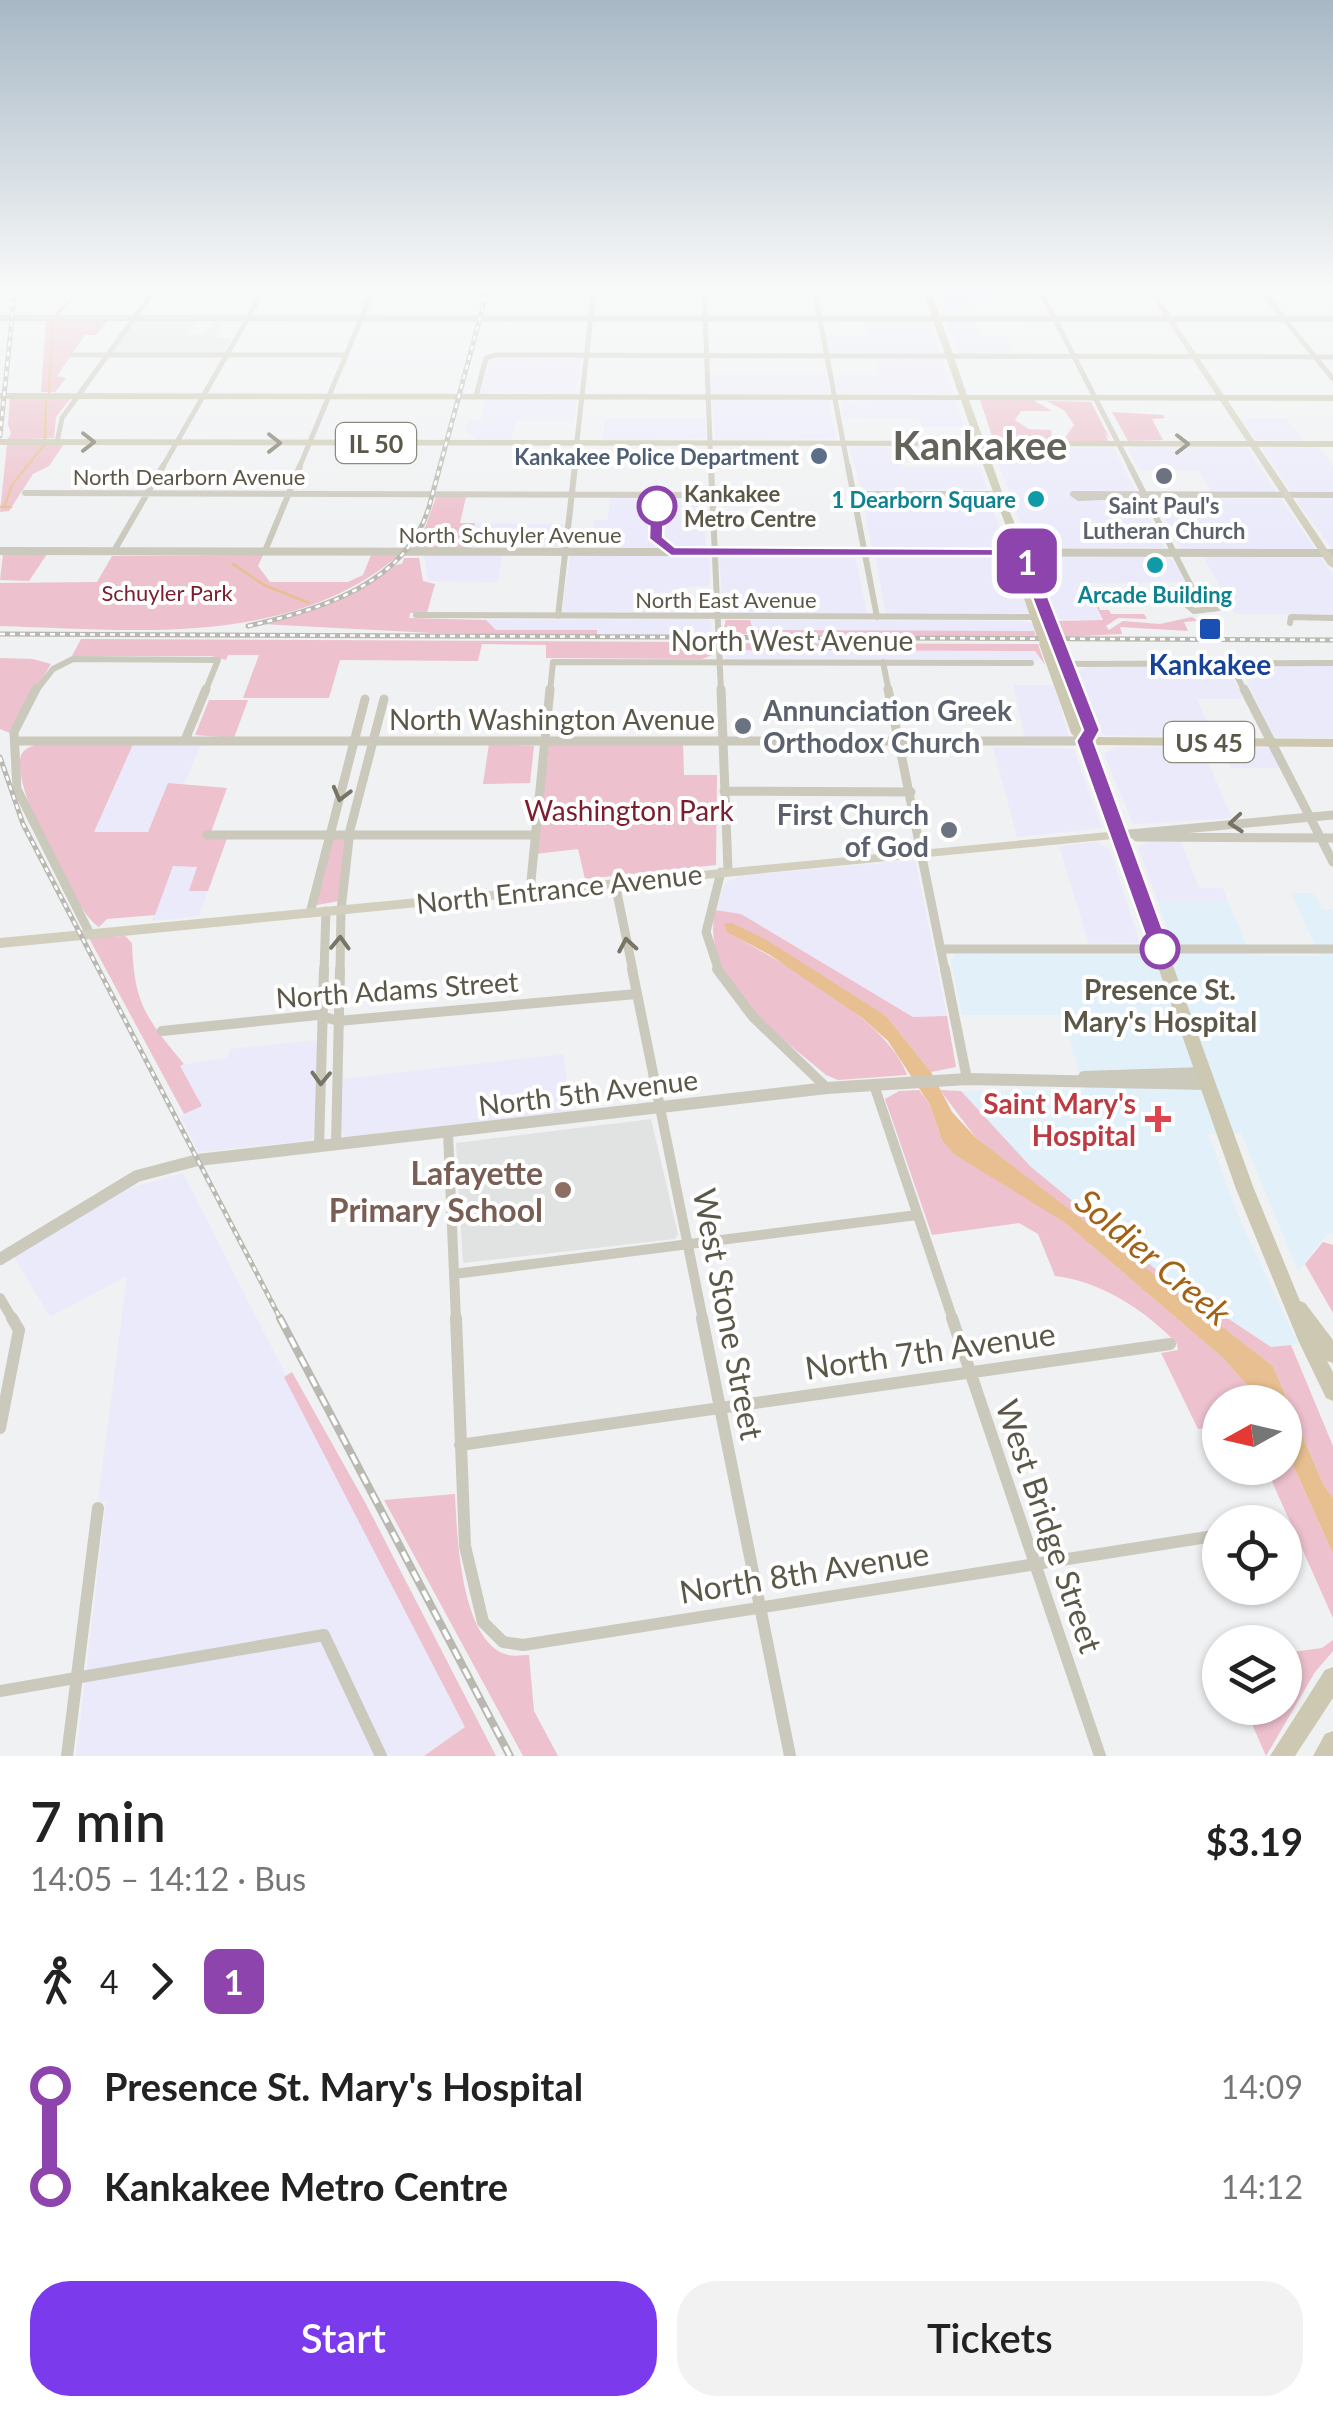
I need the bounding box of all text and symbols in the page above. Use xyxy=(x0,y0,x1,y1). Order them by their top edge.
district label: Kankakee xyxy=(893,421,1067,469)
road number: IL 50 xyxy=(336,423,416,463)
one-way arrow xyxy=(82,431,97,453)
one-way arrow xyxy=(266,432,282,454)
one-way arrow xyxy=(1174,433,1190,455)
place label: Kankakee Police Department xyxy=(514,443,800,470)
marker: Kankakee Police Department xyxy=(808,445,830,467)
street label: North Dearborn Avenue xyxy=(73,463,305,490)
marker: Saint Paul's Lutheran Church xyxy=(1153,465,1175,487)
place label: Kankakee Metro Centre xyxy=(684,480,817,532)
place label: 1 Dearborn Square xyxy=(831,486,1016,513)
marker: Kankakee Metro Centre xyxy=(638,487,676,525)
marker: 1 Dearborn Square xyxy=(1025,488,1047,510)
place label: Saint Paul's Lutheran Church xyxy=(1083,492,1245,544)
street label: North Schuyler Avenue xyxy=(398,521,622,548)
line badge: 1 xyxy=(994,528,1060,594)
text: 1 xyxy=(1017,540,1037,582)
marker: Arcade Building xyxy=(1144,554,1166,576)
park label: Schuyler Park xyxy=(101,579,233,606)
place label: Arcade Building xyxy=(1077,581,1233,608)
street label: North East Avenue xyxy=(635,586,817,613)
marker: Kankakee xyxy=(1197,616,1223,642)
street label: North West Avenue xyxy=(671,623,913,657)
place label: Kankakee xyxy=(1149,647,1271,681)
place label: Annunciation Greek Orthodox Church xyxy=(762,693,1012,759)
street label: North Washington Avenue xyxy=(389,702,715,736)
marker: Annunciation Greek Orthodox Church xyxy=(732,715,754,737)
road number: US 45 xyxy=(1164,722,1254,762)
one-way arrow xyxy=(331,785,352,802)
park label: Washington Park xyxy=(524,793,734,827)
place label: First Church of God xyxy=(777,797,929,863)
one-way arrow xyxy=(1227,812,1243,834)
marker: First Church of God xyxy=(938,819,960,841)
street label: North Entrance Avenue xyxy=(414,856,704,920)
marker: Presence St. Mary's Hospital xyxy=(1141,930,1179,968)
one-way arrow xyxy=(330,934,351,950)
one-way arrow xyxy=(617,937,638,953)
street label: North Adams Street xyxy=(275,964,519,1014)
place label: Presence St. Mary's Hospital xyxy=(1063,972,1257,1038)
street label: North 5th Avenue xyxy=(476,1062,700,1122)
one-way arrow xyxy=(311,1071,332,1087)
place label: Saint Mary's Hospital xyxy=(983,1086,1136,1152)
marker: Saint Mary's Hospital xyxy=(1145,1106,1171,1132)
place label: Lafayette Primary School xyxy=(329,1153,543,1229)
marker: Lafayette Primary School xyxy=(552,1179,574,1201)
water label: Soldier Creek xyxy=(1068,1179,1240,1333)
street label: West Stone Street xyxy=(686,1185,773,1443)
street label: North 7th Avenue xyxy=(802,1313,1058,1387)
north arrow xyxy=(1202,1385,1302,1485)
map controls xyxy=(1202,1385,1302,1725)
street label: West Bridge Street xyxy=(988,1394,1112,1658)
button: locate xyxy=(1202,1505,1302,1605)
street label: North 8th Avenue xyxy=(676,1533,932,1611)
button: layers xyxy=(1202,1625,1302,1725)
text: 7 min xyxy=(30,1788,166,1854)
text: $3.19 xyxy=(1206,1818,1303,1864)
text: 14:05 – 14:12 · Bus xyxy=(30,1859,306,1898)
icon: walk xyxy=(30,1954,85,2009)
icon: forward xyxy=(134,1954,189,2009)
text: 1 xyxy=(224,1960,244,2002)
text: 4 xyxy=(100,1962,119,2001)
text: Presence St. Mary's Hospital xyxy=(104,2063,583,2109)
text: 14:09 xyxy=(1221,2067,1303,2106)
text: Kankakee Metro Centre xyxy=(104,2163,508,2209)
text: 14:12 xyxy=(1221,2167,1303,2206)
button: Start xyxy=(30,2281,657,2396)
button: Tickets xyxy=(677,2281,1303,2396)

